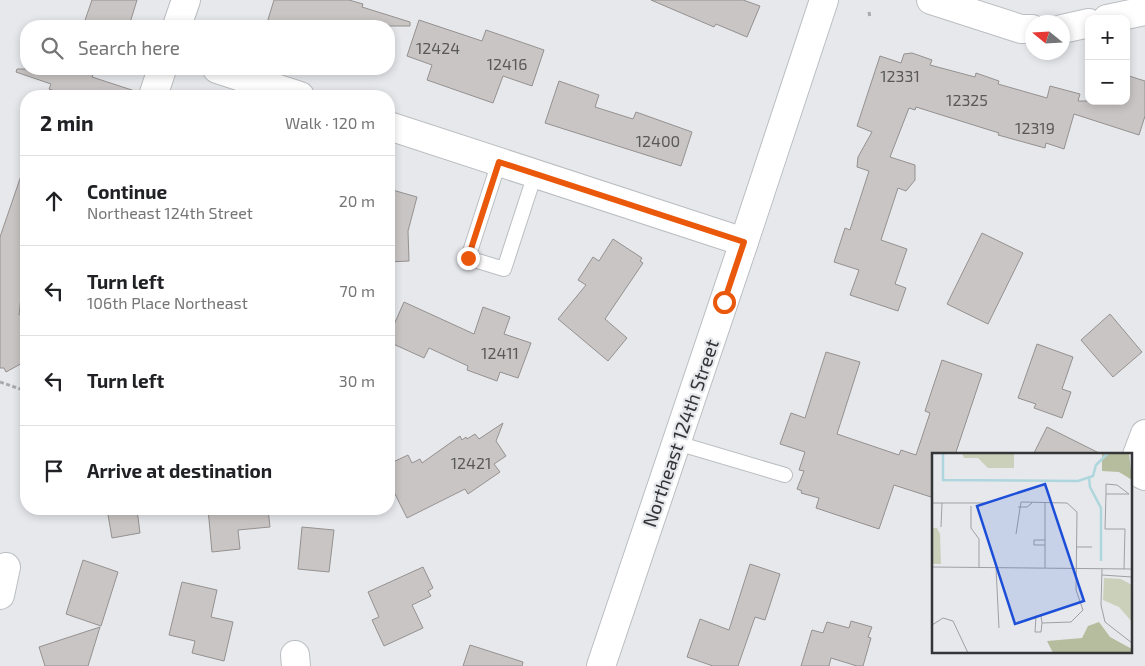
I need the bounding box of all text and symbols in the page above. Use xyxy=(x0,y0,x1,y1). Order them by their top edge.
north arrow xyxy=(1025,15,1070,60)
map controls xyxy=(1085,15,1130,105)
button: + xyxy=(1085,15,1130,60)
search box xyxy=(20,20,395,75)
icon: search xyxy=(38,34,66,62)
text: Search here xyxy=(78,36,180,59)
house number: 12424 xyxy=(416,38,460,57)
house number: 12416 xyxy=(487,54,527,73)
button: − xyxy=(1085,60,1130,105)
house number: 12331 xyxy=(880,66,920,85)
house number: 12325 xyxy=(946,90,988,109)
text: 2 min xyxy=(40,110,94,135)
text: Walk · 120 m xyxy=(285,113,375,132)
house number: 12319 xyxy=(1015,118,1055,137)
house number: 12400 xyxy=(636,131,680,150)
text: Continue xyxy=(87,180,167,203)
icon: ahead xyxy=(40,187,68,215)
text: 20 m xyxy=(339,191,375,210)
text: Northeast 124th Street xyxy=(87,203,253,222)
route end xyxy=(457,247,480,270)
text: Turn left xyxy=(87,270,164,293)
icon: left xyxy=(40,277,68,305)
text: 70 m xyxy=(340,281,375,300)
route start xyxy=(713,291,736,314)
text: 106th Place Northeast xyxy=(87,293,248,312)
street label: Northeast 124th Street xyxy=(637,336,723,530)
house number: 12411 xyxy=(481,343,519,362)
icon: left xyxy=(40,367,68,395)
text: Turn left xyxy=(87,369,164,392)
text: 30 m xyxy=(339,371,375,390)
house number: 12421 xyxy=(451,453,491,472)
inset map xyxy=(932,453,1132,654)
icon: arrive xyxy=(40,457,68,485)
text: Arrive at destination xyxy=(87,459,272,482)

